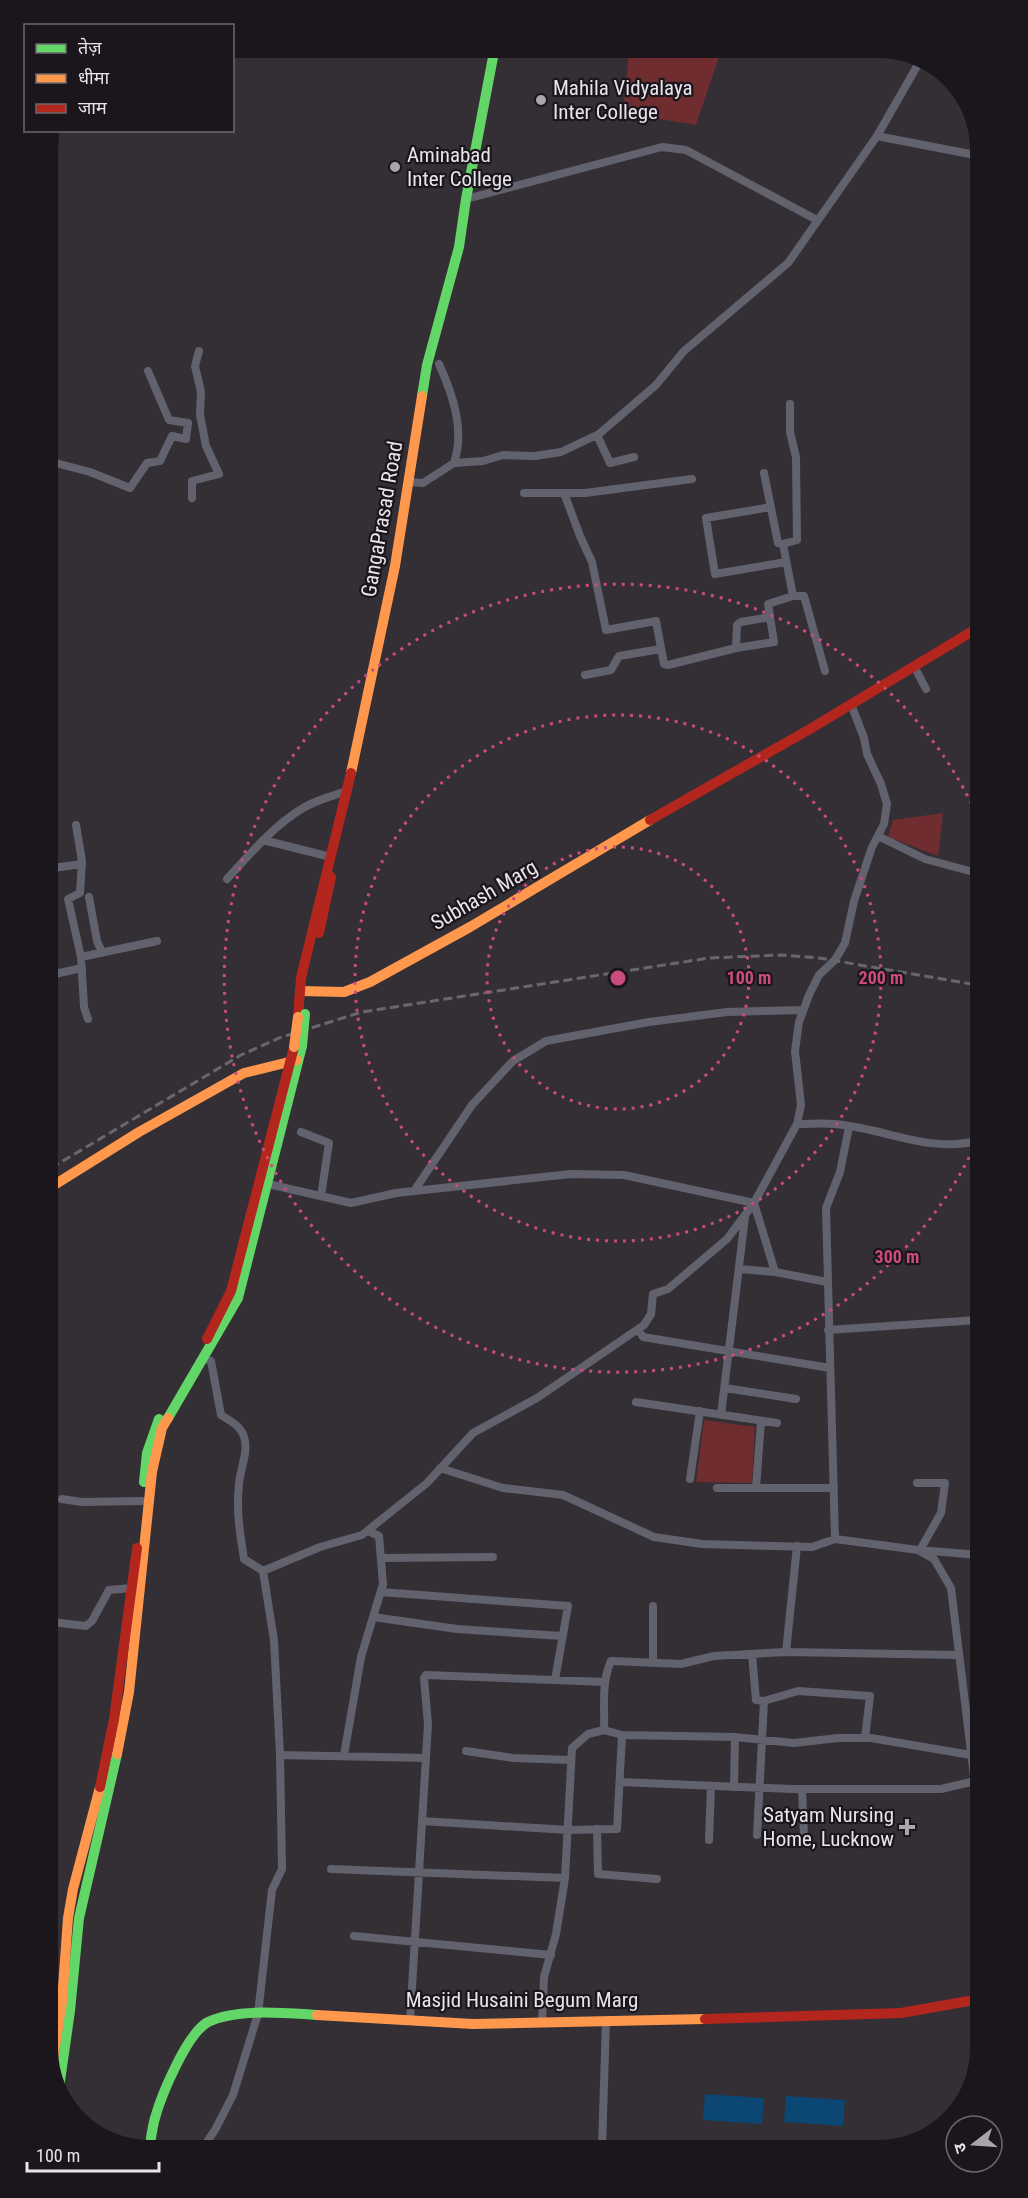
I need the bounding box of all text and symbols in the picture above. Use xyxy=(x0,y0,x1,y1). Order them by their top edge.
legend xyxy=(24,24,234,132)
text: तेज़ xyxy=(78,37,102,58)
text: धीमा xyxy=(78,67,109,88)
place label: Mahila Vidyalaya Inter College xyxy=(553,76,693,124)
marker: Mahila Vidyalaya Inter College xyxy=(534,93,548,107)
text: जाम xyxy=(78,97,108,118)
place label: Aminabad Inter College xyxy=(407,143,512,191)
marker: Aminabad Inter College xyxy=(388,160,402,174)
street label: GangaPrasad Road xyxy=(356,439,408,599)
street label: Subhash Marg xyxy=(427,855,541,935)
text: 100 m xyxy=(727,967,771,988)
text: 200 m xyxy=(859,967,903,988)
centre of rings xyxy=(608,968,628,988)
text: 300 m xyxy=(875,1246,919,1267)
place label: Satyam Nursing Home, Lucknow xyxy=(763,1803,894,1851)
marker: Satyam Nursing Home, Lucknow xyxy=(898,1818,916,1836)
street label: Masjid Husaini Begum Marg xyxy=(406,1988,638,2012)
north arrow xyxy=(944,2114,1004,2174)
scale bar xyxy=(27,2135,159,2173)
text: उ xyxy=(949,2140,971,2155)
text: 100 m xyxy=(36,2145,80,2166)

